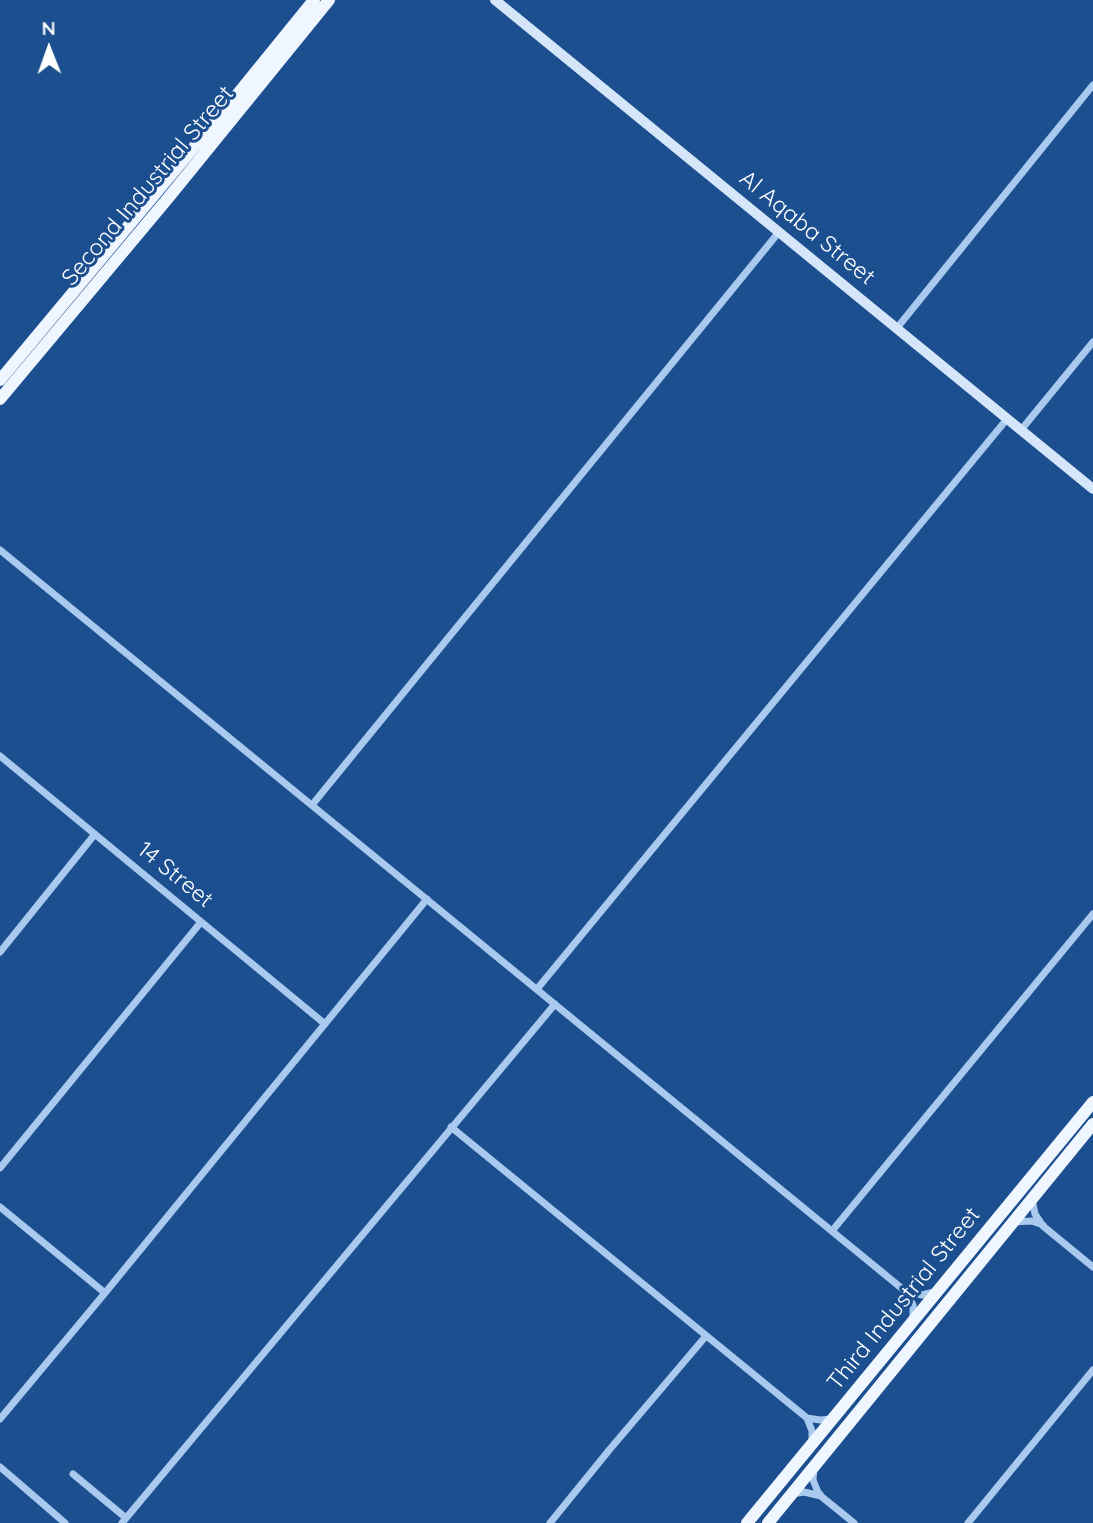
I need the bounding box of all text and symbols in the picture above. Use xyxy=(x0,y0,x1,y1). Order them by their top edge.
north arrow xyxy=(14,14,84,84)
text: N xyxy=(41,16,56,40)
street label: Second Industrial Street xyxy=(56,80,240,292)
street label: Al Aqaba Street xyxy=(734,165,880,291)
street label: 14 Street xyxy=(132,836,218,914)
street label: Third Industrial Street xyxy=(822,1202,986,1396)

